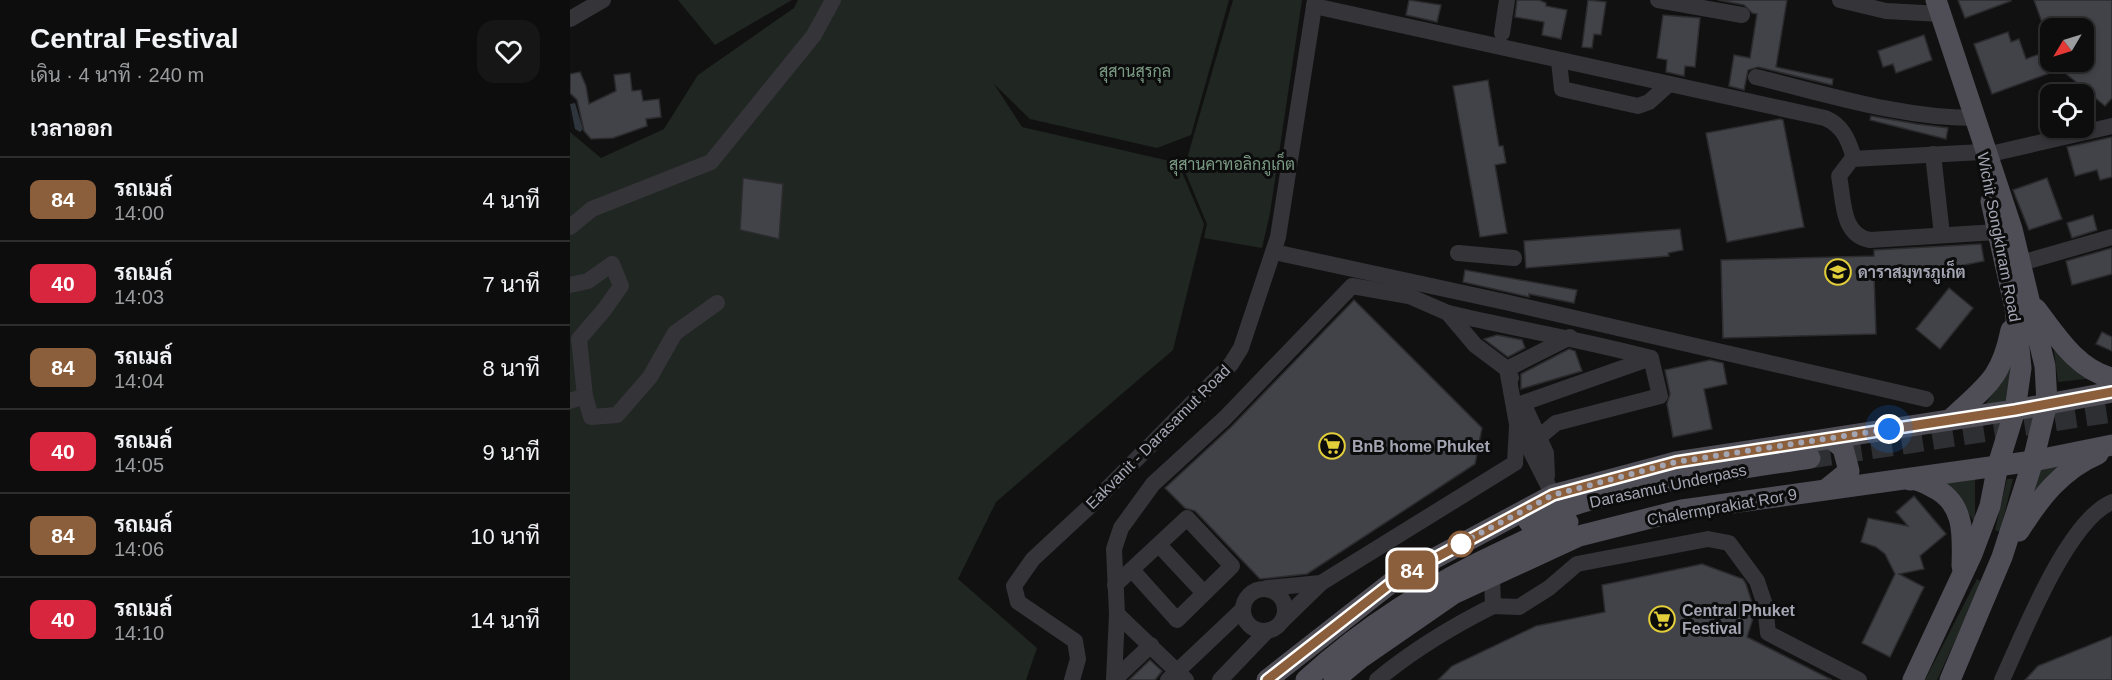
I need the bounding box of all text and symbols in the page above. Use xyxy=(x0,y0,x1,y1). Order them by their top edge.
north arrow xyxy=(2040,18,2094,72)
map controls xyxy=(2040,18,2094,138)
button: heart xyxy=(477,20,540,83)
text: Central Festival xyxy=(30,23,239,54)
park label: สุสานสุรกุล xyxy=(1099,63,1171,83)
text: เดิน · 4 นาที · 240 m xyxy=(30,64,204,86)
button: locate xyxy=(2040,84,2094,138)
text: เวลาออก xyxy=(30,116,113,141)
park label: สุสานคาทอลิกภูเก็ต xyxy=(1169,151,1295,176)
street label: Wichit Songkhram Road xyxy=(1974,151,2024,323)
text: รถเมล์ xyxy=(114,176,172,201)
text: 84 xyxy=(51,188,75,211)
text: 4 นาที xyxy=(483,188,540,213)
text: 14:00 xyxy=(114,202,164,224)
school or university icon: ดาราสมุทรภูเก็ต xyxy=(1823,257,1853,287)
place label: ดาราสมุทรภูเก็ต xyxy=(1858,259,1966,285)
text: รถเมล์ xyxy=(114,260,172,285)
text: 40 xyxy=(51,272,75,295)
text: 7 นาที xyxy=(483,272,540,297)
text: 14:03 xyxy=(114,286,164,308)
text: รถเมล์ xyxy=(114,344,172,369)
text: 84 xyxy=(51,356,75,379)
text: 8 นาที xyxy=(483,356,540,381)
street label: Eakvanit - Darasamut Road xyxy=(1083,362,1233,512)
text: 14:04 xyxy=(114,370,164,392)
your location xyxy=(1874,414,1904,444)
text: รถเมล์ xyxy=(114,428,172,453)
supermarket icon: BnB home Phuket xyxy=(1317,431,1347,461)
place label: BnB home Phuket xyxy=(1352,438,1490,455)
text: 40 xyxy=(51,440,75,463)
text: 9 นาที xyxy=(483,440,540,465)
text: 14:05 xyxy=(114,454,164,476)
street label: Darasamut Underpass xyxy=(1588,461,1748,511)
street label: Chalermprakiat Ror 9 xyxy=(1646,485,1798,529)
text: รถเมล์ xyxy=(114,512,172,537)
text: 84 xyxy=(51,524,75,547)
text: 10 นาที xyxy=(470,524,540,549)
unlabelled marker xyxy=(1448,531,1474,557)
text: 14:06 xyxy=(114,538,164,560)
line badge: 84 xyxy=(1385,550,1439,590)
text: 84 xyxy=(1400,559,1424,582)
text: รถเมล์ xyxy=(114,596,172,621)
place label: Central Phuket Festival xyxy=(1682,602,1796,637)
supermarket icon: Central Phuket Festival xyxy=(1647,604,1677,634)
text: 40 xyxy=(51,608,75,631)
text: 14 นาที xyxy=(470,608,540,633)
text: 14:10 xyxy=(114,622,164,644)

